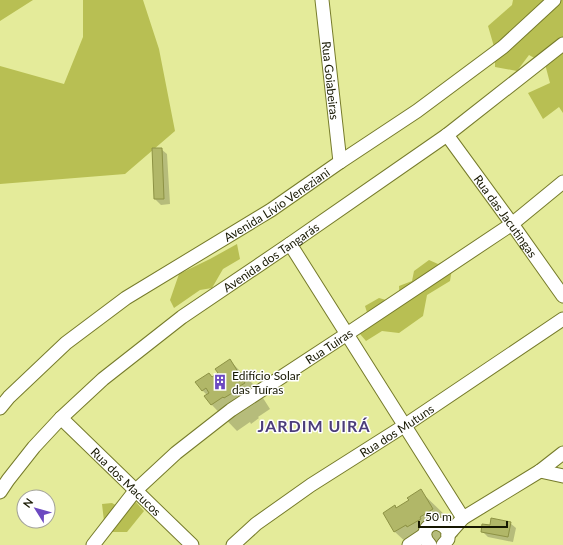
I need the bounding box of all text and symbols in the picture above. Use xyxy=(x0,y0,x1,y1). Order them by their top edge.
street label: Rua Goiabeiras xyxy=(319,41,343,121)
street label: Avenida Lívio Veneziani xyxy=(221,164,332,244)
street label: Rua das Jacutingas xyxy=(471,172,541,260)
street label: Avenida dos Tangarás xyxy=(220,219,322,295)
street label: Rua Tuiras xyxy=(302,325,355,367)
place label: Edifício Solar das Tuíras xyxy=(232,368,301,397)
building icon: Edifício Solar das Tuíras xyxy=(211,373,229,391)
street label: Rua dos Mutuns xyxy=(357,401,436,460)
district label: JARDIM UIRÁ xyxy=(257,416,371,435)
street label: Rua dos Macucos xyxy=(88,444,165,519)
north arrow xyxy=(16,489,56,529)
text: N xyxy=(20,495,35,510)
scale bar xyxy=(419,503,507,529)
text: 50 m xyxy=(425,509,452,524)

